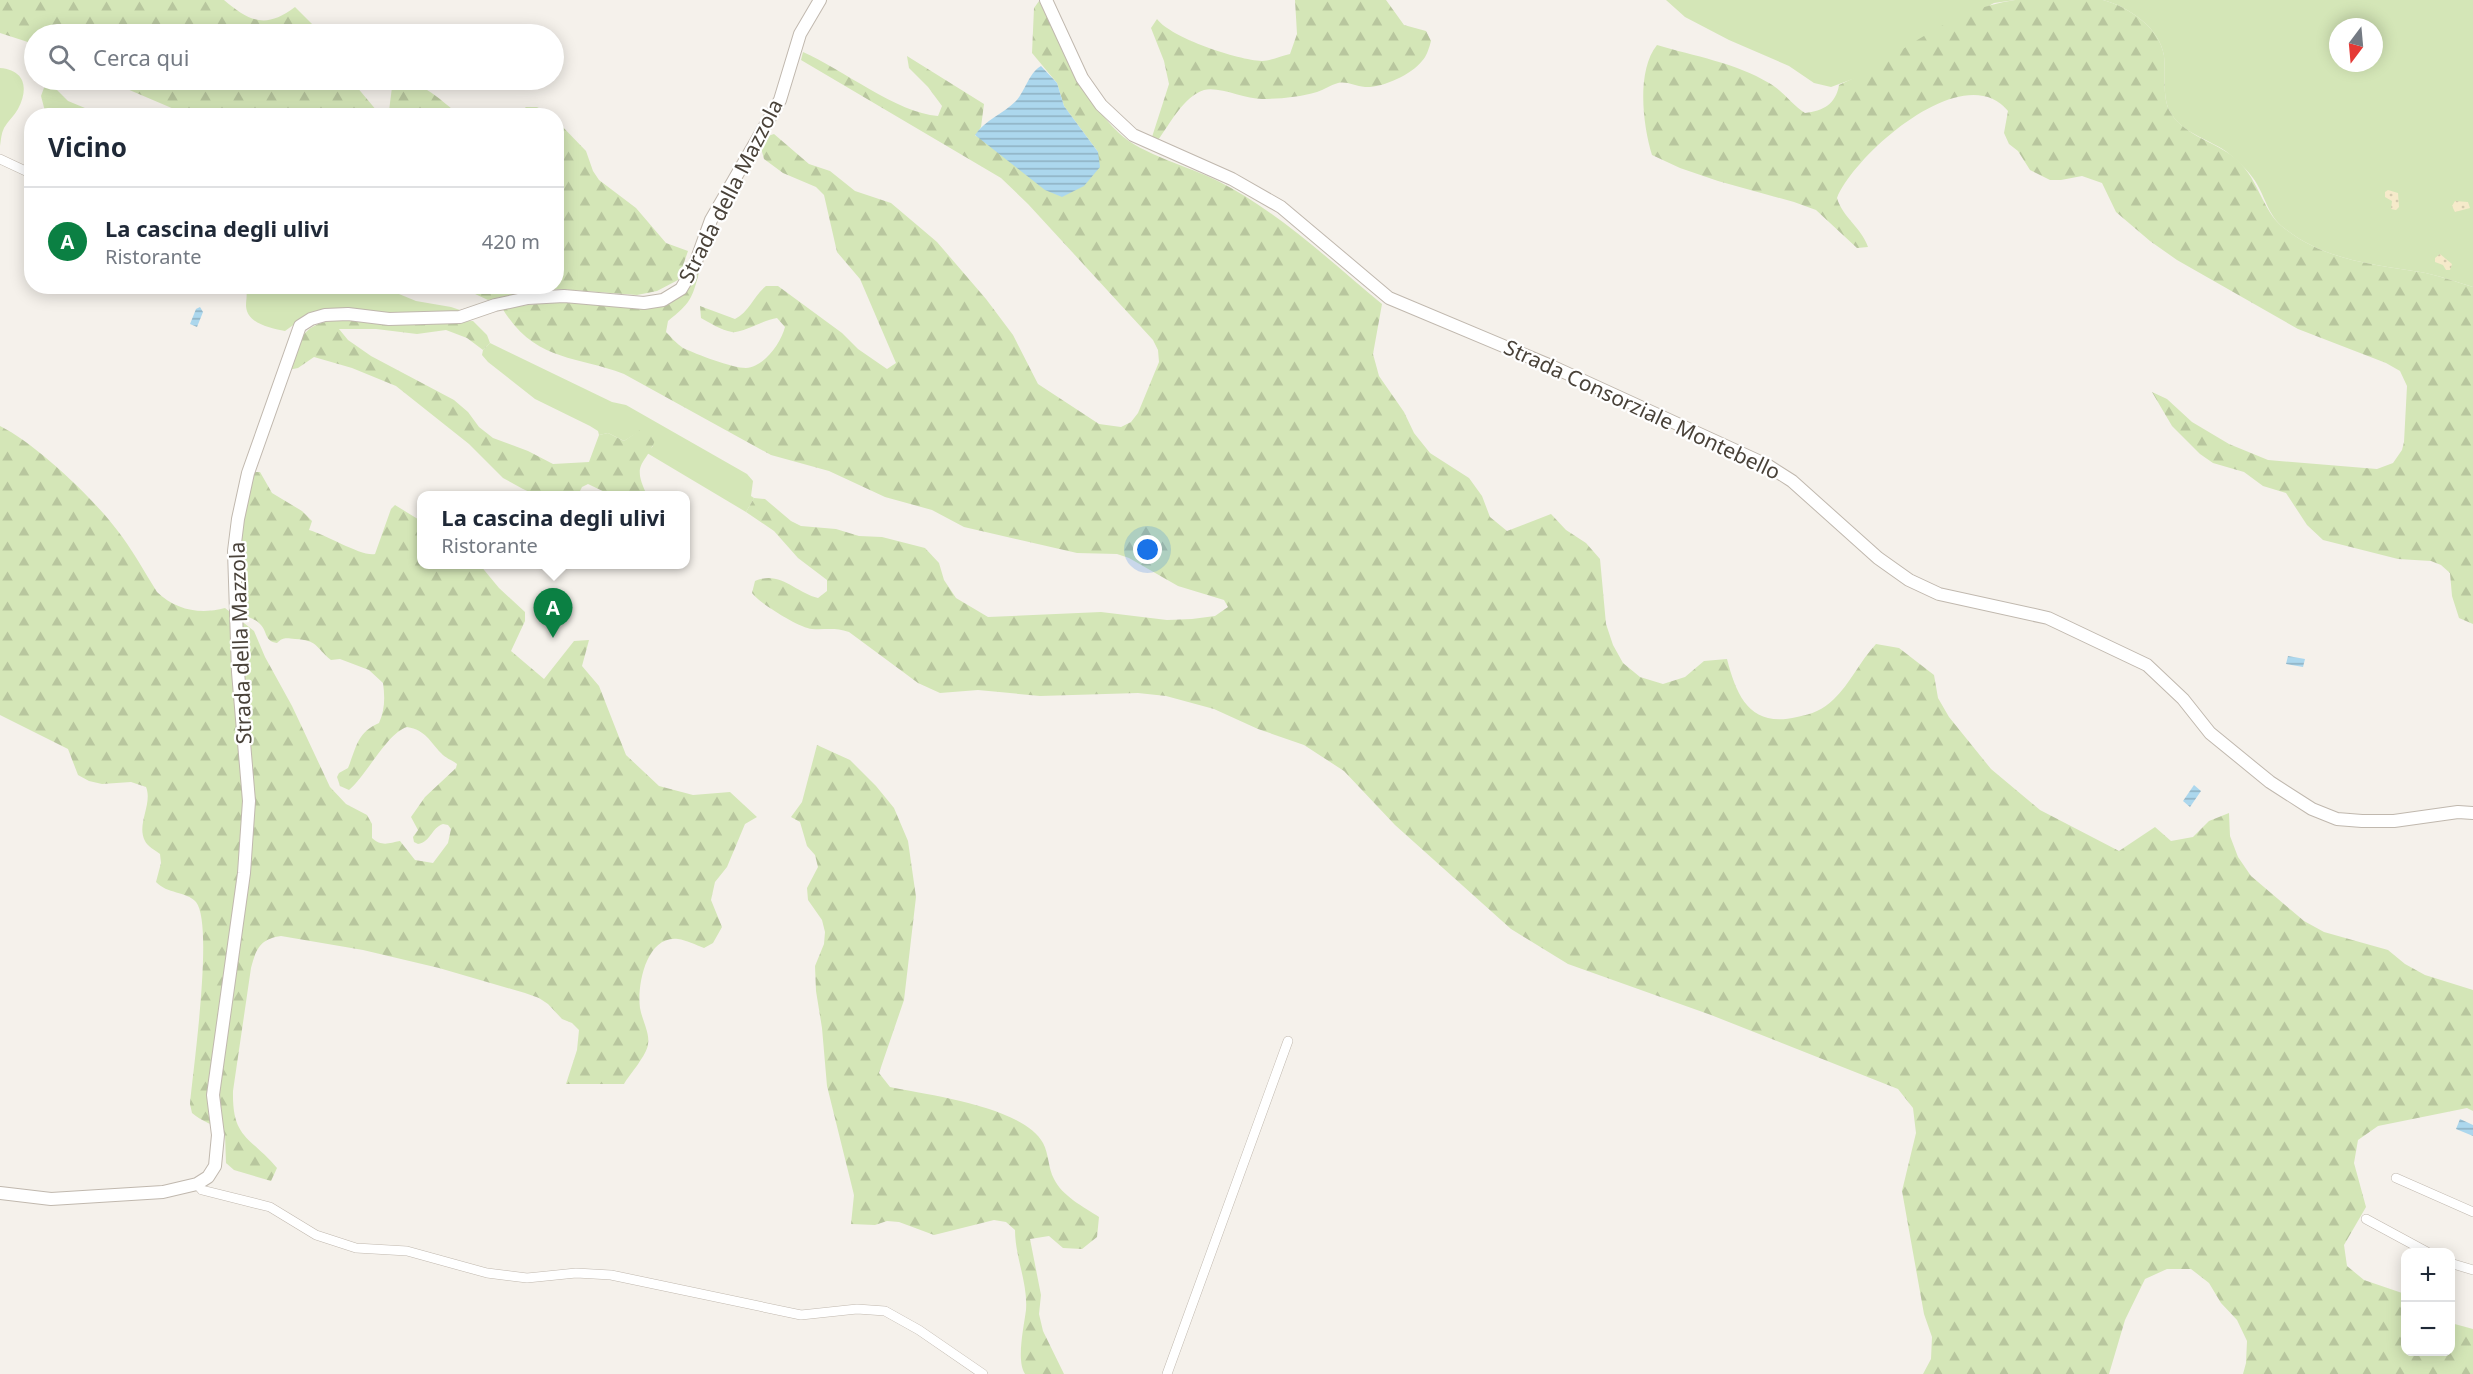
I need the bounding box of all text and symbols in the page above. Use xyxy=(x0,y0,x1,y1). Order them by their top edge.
north arrow xyxy=(2329,18,2383,72)
search box xyxy=(24,24,564,90)
icon: search xyxy=(45,41,78,74)
text: Cerca qui xyxy=(93,42,189,72)
street label: Strada della Mazzola xyxy=(672,94,789,287)
text: Vicino xyxy=(48,129,127,165)
text: La cascina degli ulivi xyxy=(105,213,329,243)
text: A xyxy=(61,228,74,255)
text: 420 m xyxy=(482,228,540,255)
text: Ristorante xyxy=(105,243,201,270)
street label: Strada Consorziale Montebello xyxy=(1500,333,1785,486)
popup xyxy=(417,491,690,569)
text: La cascina degli ulivi xyxy=(441,502,666,532)
text: Ristorante xyxy=(441,532,538,559)
your location xyxy=(1133,535,1162,564)
street label: Strada della Mazzola xyxy=(222,541,258,745)
pin: A xyxy=(534,588,572,638)
map controls xyxy=(2401,1248,2455,1356)
button: + xyxy=(2401,1248,2455,1302)
button: − xyxy=(2401,1302,2455,1356)

